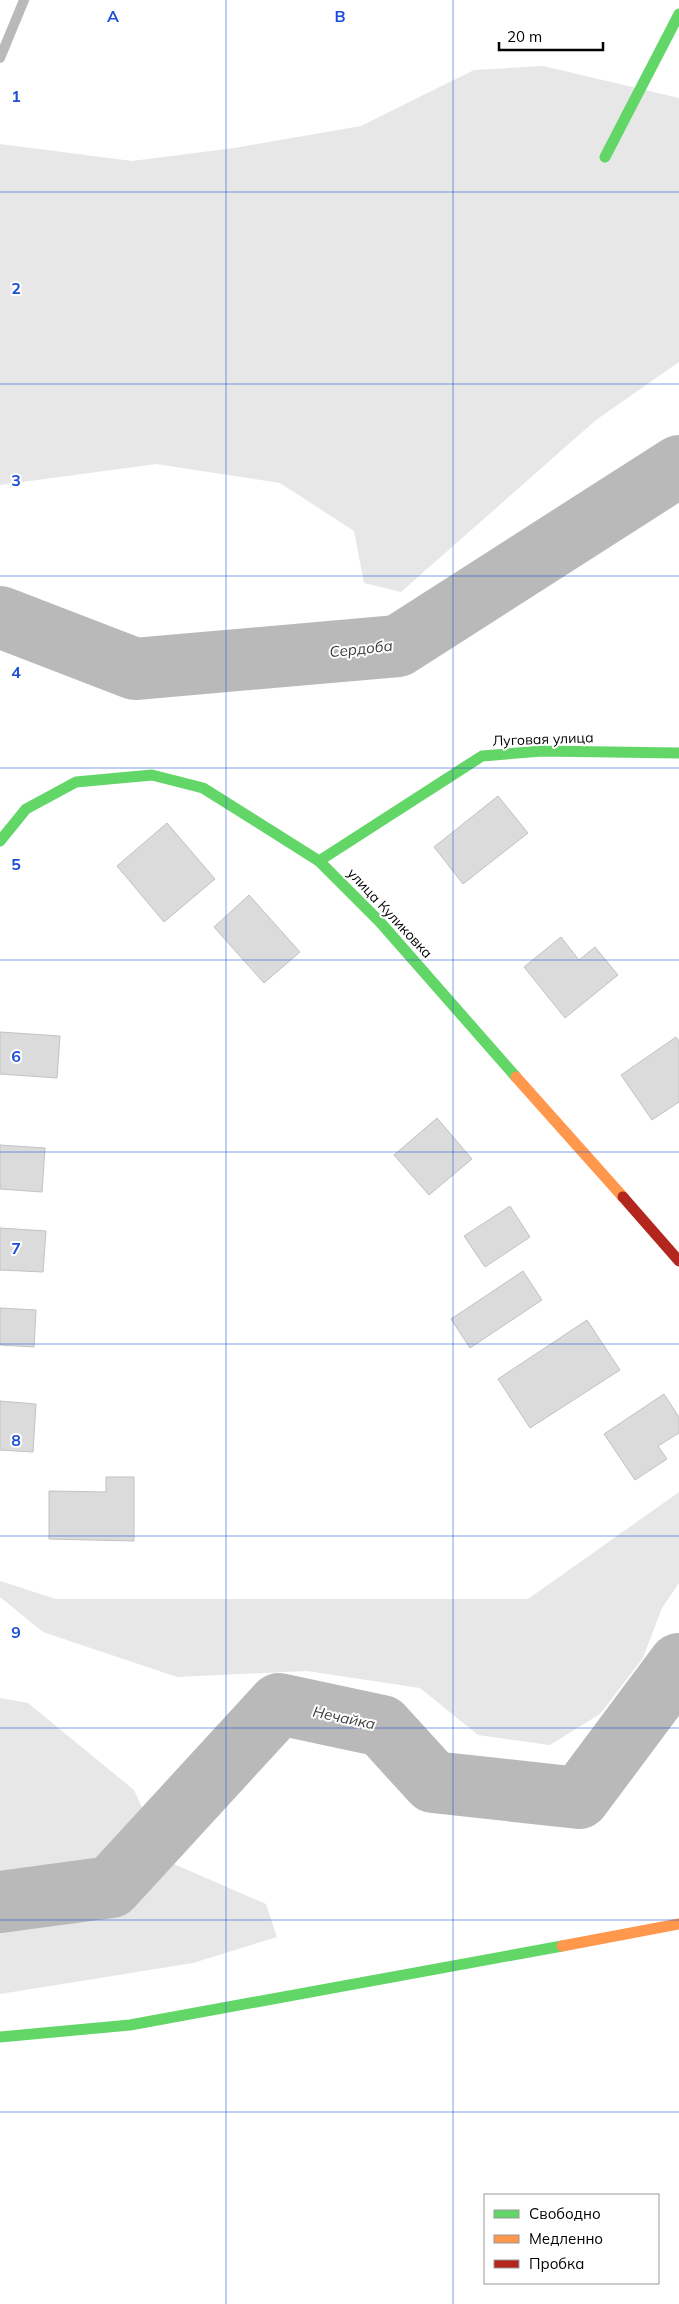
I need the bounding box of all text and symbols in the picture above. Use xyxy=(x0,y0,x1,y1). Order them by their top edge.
text: A xyxy=(107,6,119,26)
text: B xyxy=(334,6,346,26)
scale bar xyxy=(499,20,603,52)
text: 20 m xyxy=(507,27,542,46)
text: 1 xyxy=(11,86,21,106)
text: 2 xyxy=(11,278,21,298)
text: 3 xyxy=(11,470,21,490)
water label: Сердоба xyxy=(328,636,393,661)
text: 4 xyxy=(11,662,21,682)
street label: Луговая улица xyxy=(492,728,594,750)
text: 5 xyxy=(11,854,21,874)
street label: улица Куликовка xyxy=(344,864,436,962)
text: 6 xyxy=(11,1046,21,1066)
text: 7 xyxy=(11,1238,21,1258)
text: 8 xyxy=(11,1430,21,1450)
text: 9 xyxy=(11,1622,21,1642)
water label: Нечайка xyxy=(311,1702,377,1733)
legend xyxy=(484,2194,659,2284)
text: Свободно xyxy=(529,2204,601,2223)
text: Медленно xyxy=(529,2229,603,2248)
text: Пробка xyxy=(529,2254,584,2273)

